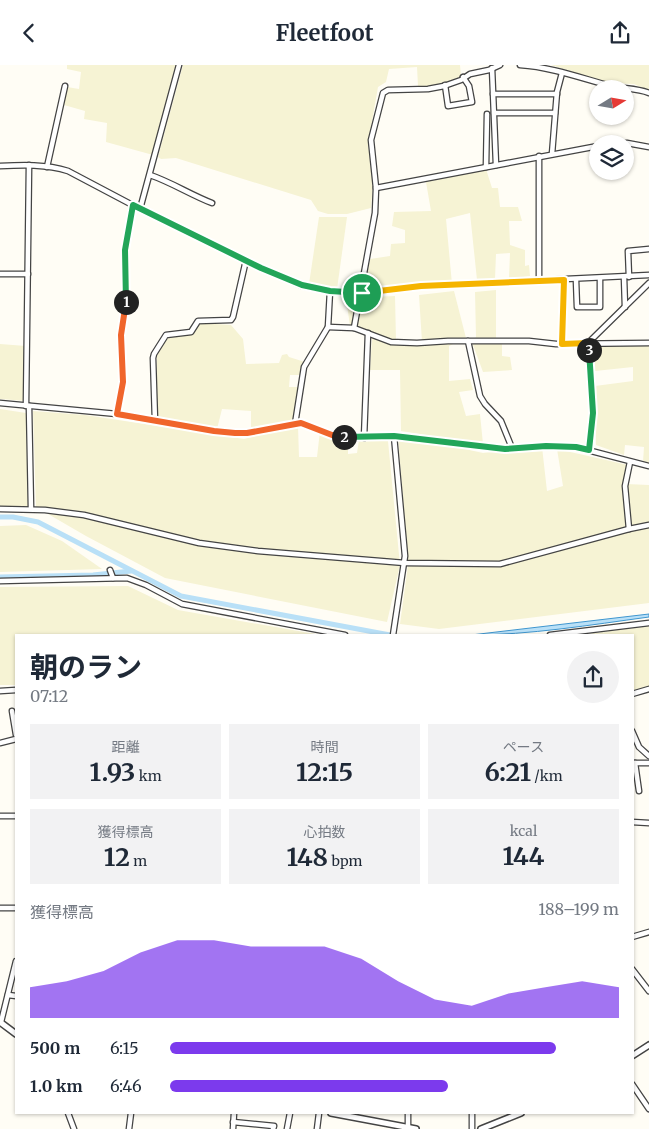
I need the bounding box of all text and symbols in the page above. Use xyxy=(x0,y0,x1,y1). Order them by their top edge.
icon: back xyxy=(15,19,43,47)
text: Fleetfoot xyxy=(276,19,373,47)
icon: share xyxy=(606,19,634,47)
north arrow xyxy=(589,80,634,125)
map controls xyxy=(589,80,634,180)
button: layers xyxy=(589,135,634,180)
pin xyxy=(341,272,383,314)
icon: arrive xyxy=(348,279,376,307)
pin: 1 xyxy=(114,289,138,315)
text: 1 xyxy=(123,293,130,311)
pin: 3 xyxy=(576,337,602,363)
text: 3 xyxy=(585,341,594,359)
pin: 2 xyxy=(332,425,356,449)
text: 2 xyxy=(340,428,349,446)
text: 朝のラン xyxy=(30,649,142,685)
button: share xyxy=(567,651,619,703)
text: 07:12 xyxy=(30,686,68,706)
text: 距離 xyxy=(112,738,140,756)
text: 時間 xyxy=(311,738,339,756)
text: ペース xyxy=(503,738,544,756)
text: 1.93 xyxy=(89,756,135,788)
text: 12:15 xyxy=(296,756,353,788)
text: 6:21 xyxy=(484,756,531,788)
text: km xyxy=(135,767,162,785)
text: /km xyxy=(531,767,563,785)
text: kcal xyxy=(510,822,537,840)
text: 獲得標高 xyxy=(98,823,154,841)
text: 心拍数 xyxy=(304,823,346,841)
text: 144 xyxy=(502,840,545,872)
text: 12 xyxy=(104,841,130,873)
text: 148 xyxy=(287,841,328,873)
text: m xyxy=(130,852,147,870)
text: bpm xyxy=(328,852,362,870)
text: 188–199 m xyxy=(538,899,619,919)
text: 獲得標高 xyxy=(30,902,94,922)
text: 500 m xyxy=(30,1038,80,1058)
text: 6:15 xyxy=(110,1038,139,1058)
text: 1.0 km xyxy=(30,1076,83,1096)
text: 6:46 xyxy=(110,1076,142,1096)

